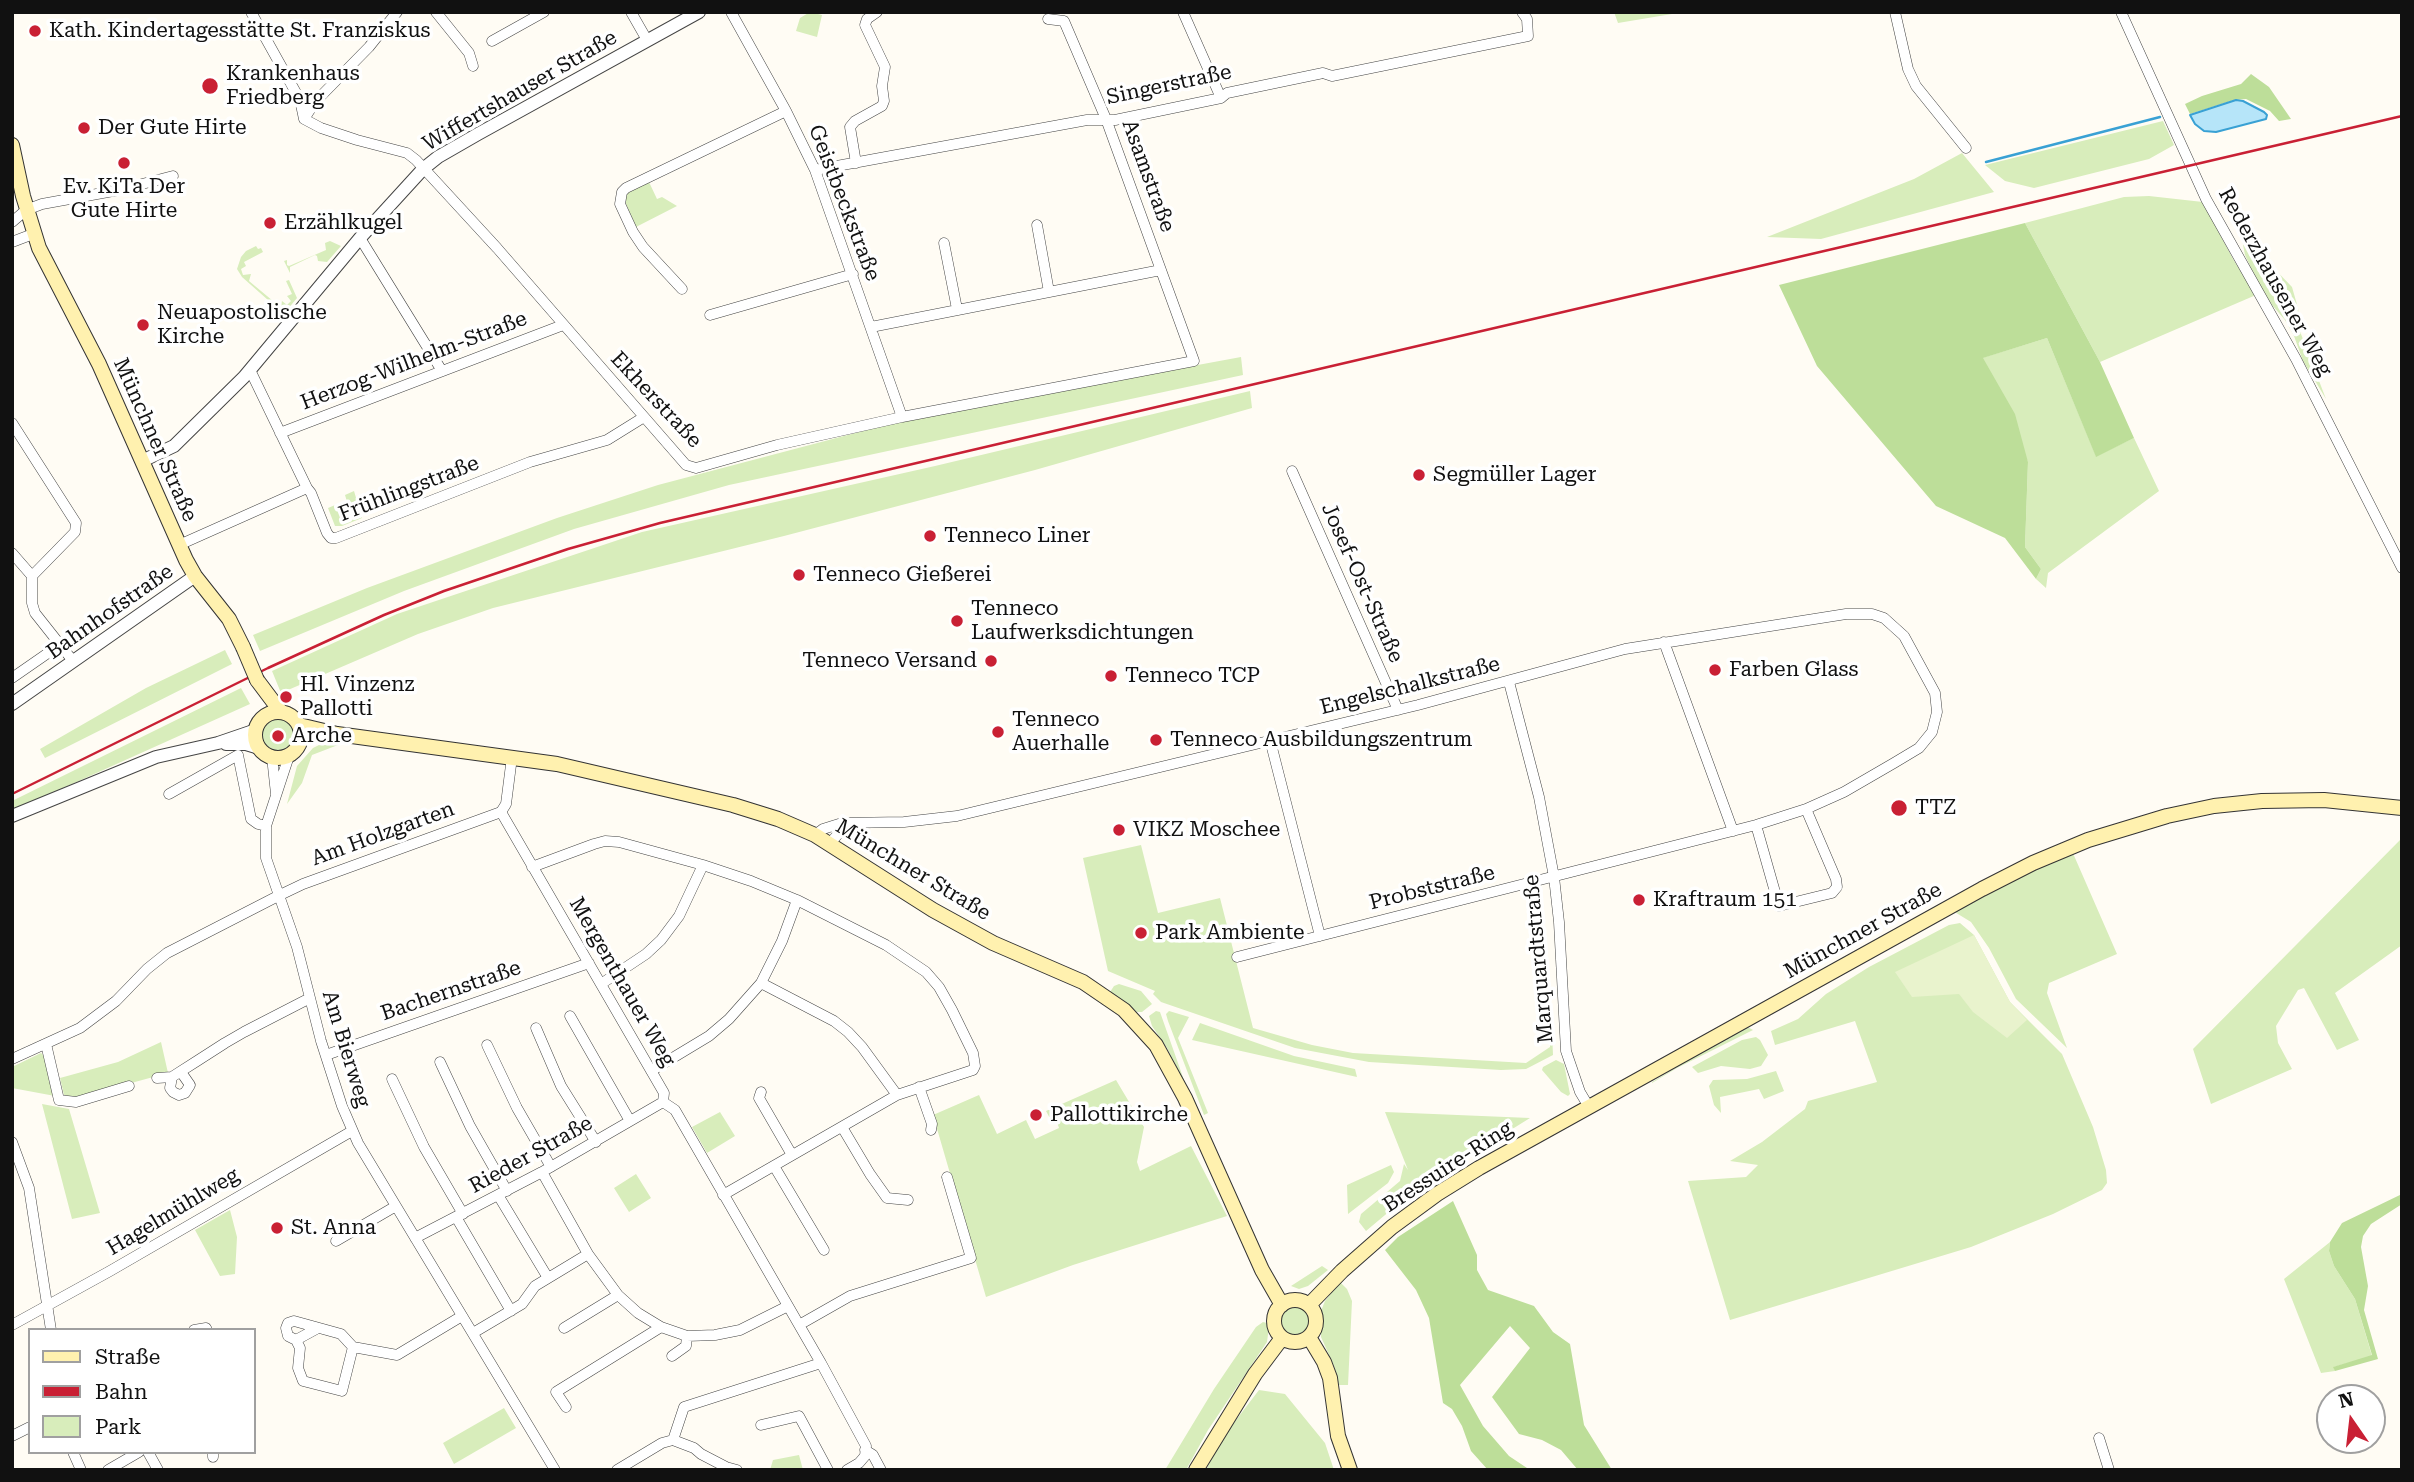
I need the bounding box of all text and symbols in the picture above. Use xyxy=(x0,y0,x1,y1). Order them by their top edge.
place label: Kath. Kindertagesstätte St. Franziskus xyxy=(49,18,431,44)
marker: Kath. Kindertagesstätte St. Franziskus xyxy=(27,23,43,39)
street label: Wiffertshauser Straße xyxy=(418,25,622,157)
street label: Singerstraße xyxy=(1104,59,1234,111)
place label: Krankenhaus Friedberg xyxy=(226,61,360,111)
marker: Krankenhaus Friedberg xyxy=(200,76,220,96)
place label: Der Gute Hirte xyxy=(98,115,247,141)
street label: Asamstraße xyxy=(1116,116,1180,236)
marker: Der Gute Hirte xyxy=(76,120,92,136)
street label: Geistbeckstraße xyxy=(803,121,885,285)
marker: Ev. KiTa Der Gute Hirte xyxy=(116,155,132,171)
place label: Ev. KiTa Der Gute Hirte xyxy=(63,174,185,224)
street label: Rederzhausener Weg xyxy=(2213,183,2337,381)
place label: Erzählkugel xyxy=(284,210,403,236)
marker: Erzählkugel xyxy=(262,215,278,231)
place label: Neuapostolische Kirche xyxy=(157,300,327,350)
street label: Herzog-Wilhelm-Straße xyxy=(297,306,531,416)
marker: Neuapostolische Kirche xyxy=(135,317,151,333)
street label: Ekherstraße xyxy=(605,347,707,453)
street label: Münchner Straße xyxy=(108,354,202,526)
street label: Frühlingstraße xyxy=(335,451,483,527)
place label: Segmüller Lager xyxy=(1433,462,1596,488)
marker: Segmüller Lager xyxy=(1411,467,1427,483)
street label: Josef-Ost-Straße xyxy=(1315,499,1409,667)
place label: Tenneco Liner xyxy=(944,523,1090,549)
marker: Tenneco Liner xyxy=(922,528,938,544)
street label: Bahnhofstraße xyxy=(42,559,178,665)
place label: Tenneco Gießerei xyxy=(813,562,991,588)
marker: Tenneco Gießerei xyxy=(791,567,807,583)
place label: Tenneco Laufwerksdichtungen xyxy=(971,596,1194,646)
marker: Tenneco Laufwerksdichtungen xyxy=(949,613,965,629)
place label: Tenneco Versand xyxy=(802,648,977,674)
street label: Engelschalkstraße xyxy=(1317,651,1503,721)
marker: Tenneco Versand xyxy=(983,653,999,669)
place label: Farben Glass xyxy=(1729,657,1858,683)
marker: Farben Glass xyxy=(1707,662,1723,678)
place label: Tenneco TCP xyxy=(1125,663,1260,689)
marker: Tenneco TCP xyxy=(1103,668,1119,684)
place label: Hl. Vinzenz Pallotti xyxy=(300,672,414,722)
marker: Hl. Vinzenz Pallotti xyxy=(278,689,294,705)
place label: Tenneco Auerhalle xyxy=(1012,707,1109,757)
place label: Arche xyxy=(292,723,352,749)
marker: Tenneco Auerhalle xyxy=(990,724,1006,740)
place label: Tenneco Ausbildungszentrum xyxy=(1170,727,1473,753)
marker: Arche xyxy=(270,728,286,744)
marker: Tenneco Ausbildungszentrum xyxy=(1148,732,1164,748)
place label: TTZ xyxy=(1915,795,1956,821)
street label: Am Holzgarten xyxy=(308,796,458,872)
marker: TTZ xyxy=(1889,798,1909,818)
street label: Münchner Straße xyxy=(831,814,995,926)
place label: VIKZ Moschee xyxy=(1133,817,1280,843)
marker: VIKZ Moschee xyxy=(1111,822,1127,838)
street label: Probststraße xyxy=(1367,860,1497,916)
street label: Marquardtstraße xyxy=(1519,874,1559,1044)
street label: Münchner Straße xyxy=(1780,877,1946,985)
place label: Kraftraum 151 xyxy=(1653,887,1797,913)
marker: Kraftraum 151 xyxy=(1631,892,1647,908)
street label: Mergenthauer Weg xyxy=(563,893,681,1071)
place label: Park Ambiente xyxy=(1155,920,1305,946)
marker: Park Ambiente xyxy=(1133,925,1149,941)
street label: Bachernstraße xyxy=(378,955,524,1027)
street label: Am Bierweg xyxy=(316,988,376,1110)
place label: Pallottikirche xyxy=(1050,1102,1188,1128)
marker: Pallottikirche xyxy=(1028,1107,1044,1123)
street label: Rieder Straße xyxy=(465,1111,597,1199)
street label: Bressuire-Ring xyxy=(1378,1116,1518,1218)
street label: Hagelmühlweg xyxy=(102,1163,244,1261)
place label: St. Anna xyxy=(291,1215,376,1241)
marker: St. Anna xyxy=(269,1220,285,1236)
legend xyxy=(28,1328,256,1454)
text: Straße xyxy=(95,1345,160,1369)
text: Bahn xyxy=(95,1380,147,1404)
north arrow xyxy=(2316,1384,2386,1454)
text: N xyxy=(2336,1387,2356,1413)
text: Park xyxy=(95,1415,141,1439)

